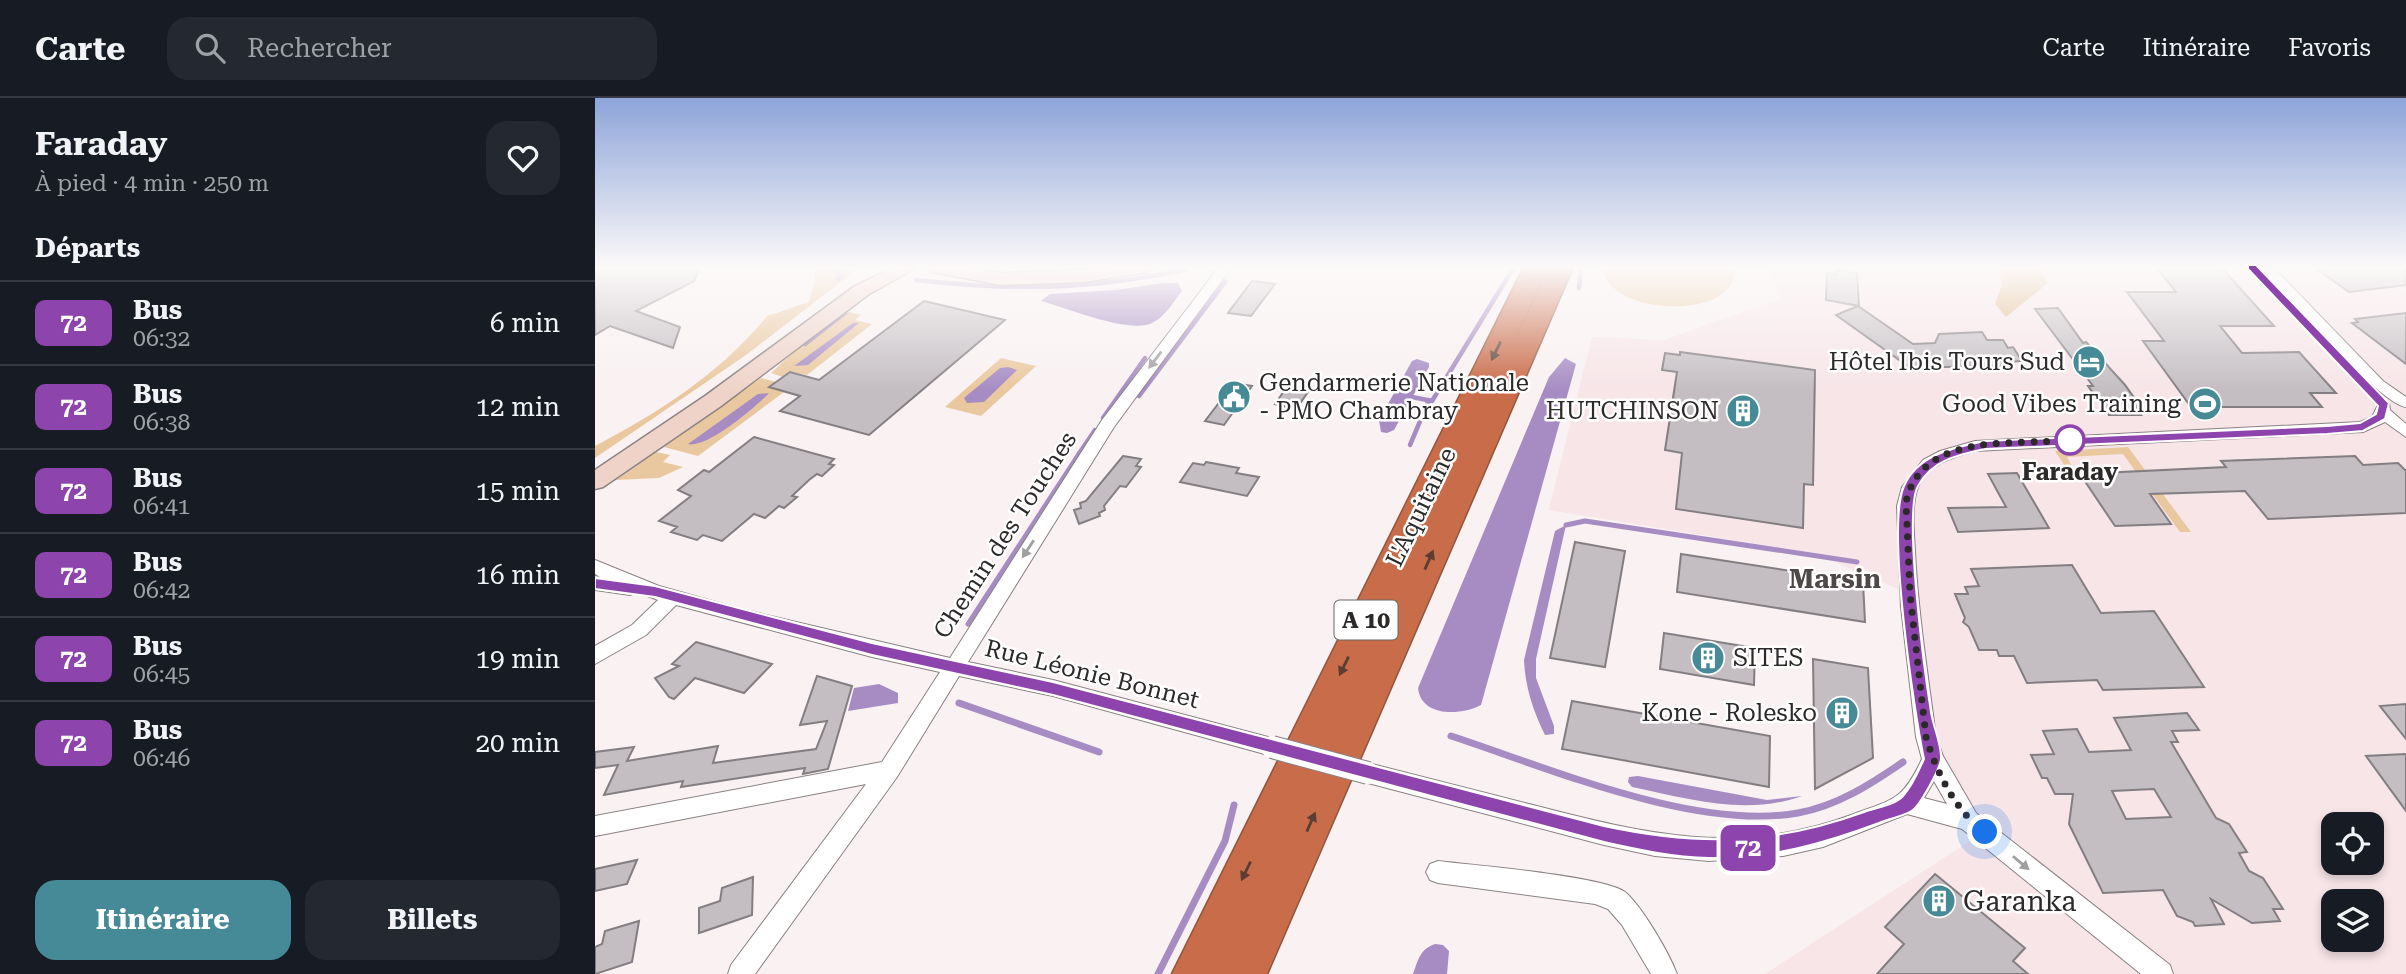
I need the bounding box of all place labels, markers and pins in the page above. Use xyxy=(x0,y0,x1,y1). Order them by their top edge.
hotel icon: Hôtel Ibis Tours Sud xyxy=(2070,343,2108,381)
place label: Hôtel Ibis Tours Sud xyxy=(1829,348,2065,376)
place label: Gendarmerie Nationale - PMO Chambray xyxy=(1259,369,1529,425)
public building icon: Gendarmerie Nationale - PMO Chambray xyxy=(1215,378,1253,416)
sports icon: Good Vibes Training xyxy=(2186,385,2224,423)
place label: Good Vibes Training xyxy=(1942,390,2181,418)
building icon: HUTCHINSON xyxy=(1724,392,1762,430)
place label: HUTCHINSON xyxy=(1546,397,1719,425)
marker: Faraday xyxy=(2055,425,2085,455)
place label: Faraday xyxy=(2022,458,2119,486)
building icon: SITES xyxy=(1689,639,1727,677)
place label: SITES xyxy=(1733,644,1803,672)
building icon: Kone - Rolesko xyxy=(1823,694,1861,732)
place label: Kone - Rolesko xyxy=(1642,699,1817,727)
building icon: Garanka xyxy=(1920,882,1958,920)
place label: Garanka xyxy=(1963,885,2076,918)

